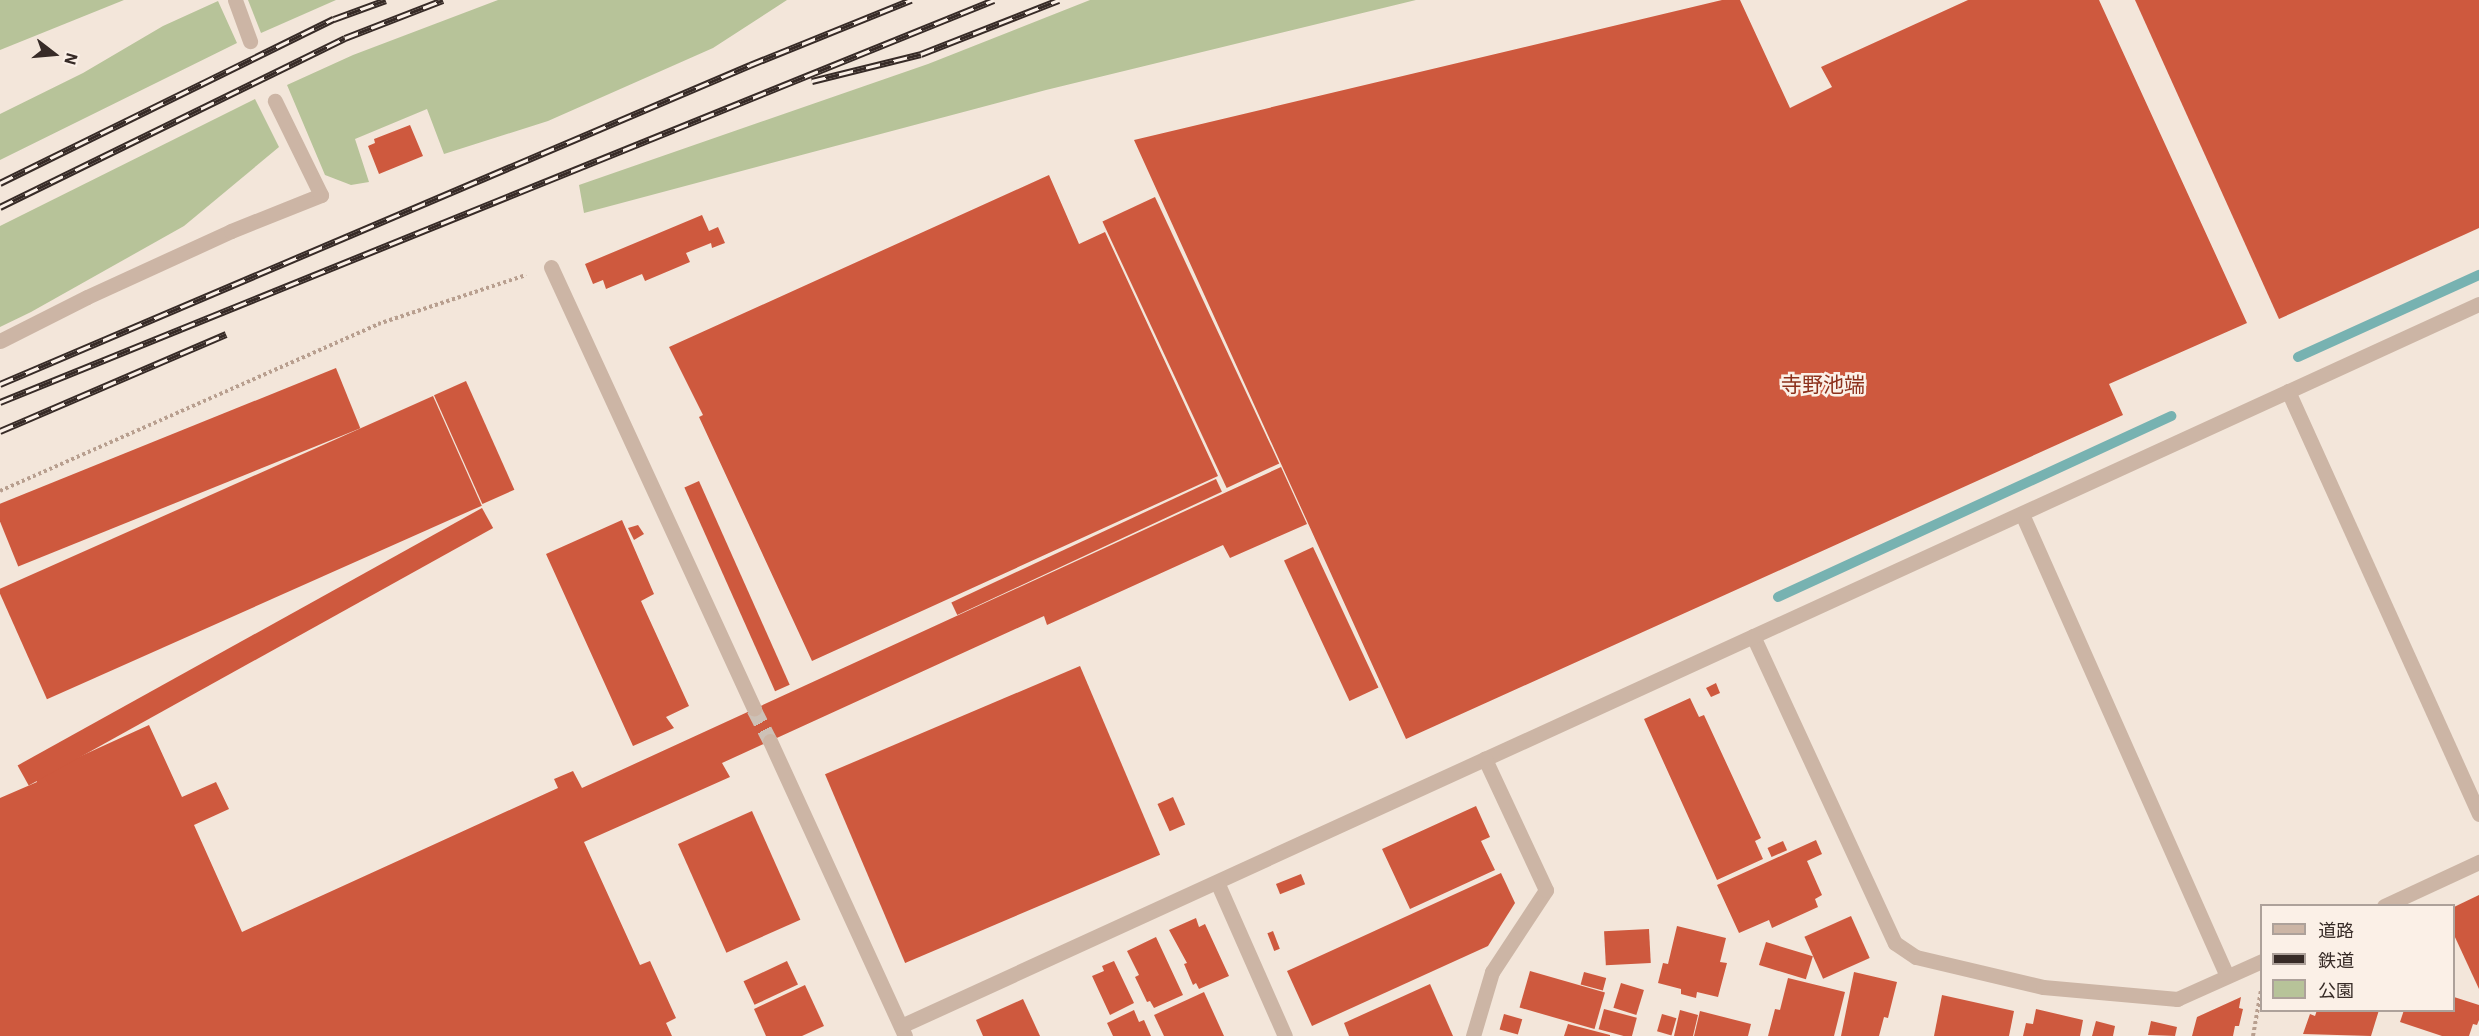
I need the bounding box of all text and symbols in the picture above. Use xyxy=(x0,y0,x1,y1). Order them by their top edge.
north arrow xyxy=(24,24,84,84)
text: N xyxy=(60,51,83,67)
district label: 寺野池端 xyxy=(1781,371,1865,397)
legend xyxy=(2260,904,2455,1012)
text: 道路 xyxy=(2318,919,2354,942)
text: 鉄道 xyxy=(2318,949,2354,972)
text: 公園 xyxy=(2318,979,2354,1002)

